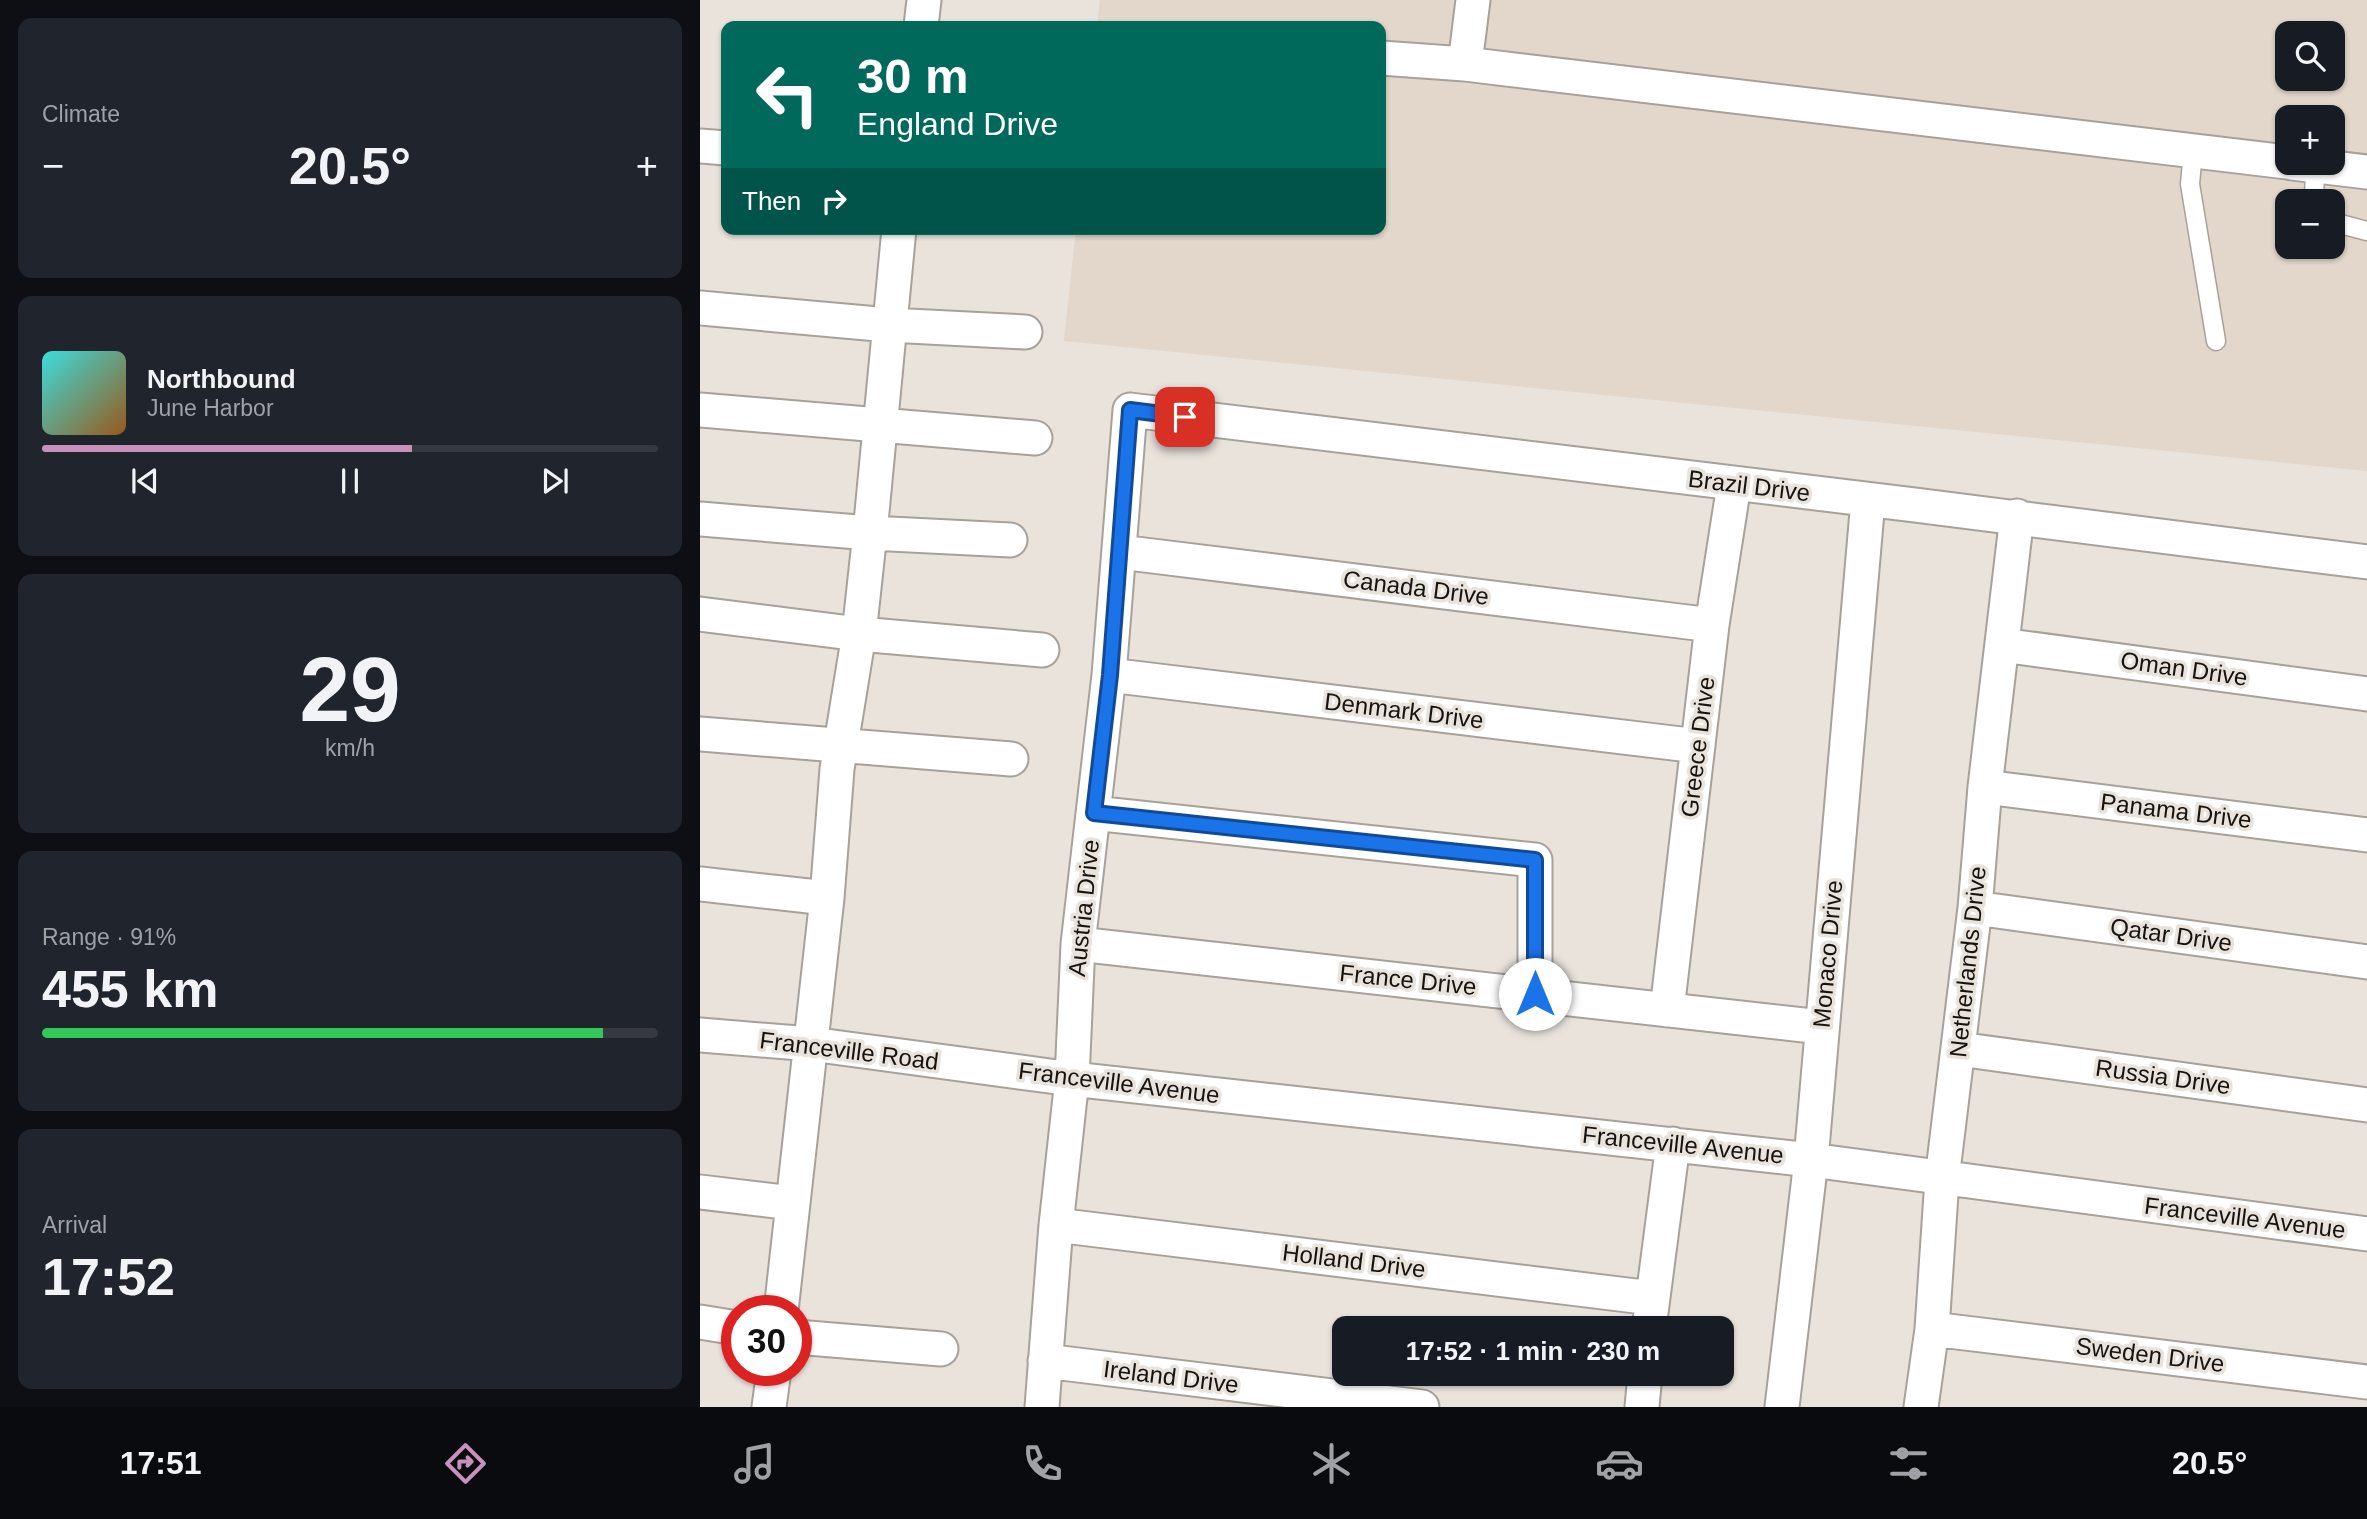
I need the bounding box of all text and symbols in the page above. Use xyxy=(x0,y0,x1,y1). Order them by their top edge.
map controls xyxy=(2275,21,2345,259)
button: search xyxy=(2275,21,2345,91)
icon: left xyxy=(742,49,833,140)
text: 30 m xyxy=(857,49,969,103)
text: Climate xyxy=(42,101,120,127)
button: + xyxy=(2275,105,2345,175)
text: England Drive xyxy=(857,106,1058,142)
text: 20.5° xyxy=(289,137,411,195)
text: − xyxy=(42,145,64,187)
text: + xyxy=(636,145,658,187)
icon: right xyxy=(815,182,853,220)
text: Then xyxy=(742,186,801,216)
button: − xyxy=(2275,189,2345,259)
text: Northbound xyxy=(147,364,296,394)
pin xyxy=(1155,387,1215,447)
text: June Harbor xyxy=(147,395,274,421)
icon: arrive xyxy=(1166,398,1204,436)
icon: previous xyxy=(126,462,164,500)
icon: pause xyxy=(331,462,369,500)
icon: next xyxy=(536,462,574,500)
street label: Brazil Drive xyxy=(1687,465,1812,506)
street label: Canada Drive xyxy=(1342,565,1491,610)
text: 29 xyxy=(299,639,401,740)
street label: Oman Drive xyxy=(2119,646,2249,691)
street label: Greece Drive xyxy=(1675,675,1720,819)
street label: Denmark Drive xyxy=(1323,687,1485,734)
text: km/h xyxy=(325,735,375,761)
street label: Panama Drive xyxy=(2099,788,2253,833)
street label: Austria Drive xyxy=(1063,838,1104,978)
street label: Netherlands Drive xyxy=(1944,865,1991,1059)
street label: Monaco Drive xyxy=(1808,879,1847,1029)
street label: Qatar Drive xyxy=(2108,913,2234,956)
text: Range · 91% xyxy=(42,924,176,950)
position arrow xyxy=(1498,957,1572,1031)
street label: France Drive xyxy=(1338,959,1478,1000)
text: 455 km xyxy=(42,960,218,1018)
street label: Franceville Road xyxy=(758,1026,940,1075)
street label: Russia Drive xyxy=(2094,1054,2232,1099)
street label: Franceville Avenue xyxy=(1017,1057,1221,1108)
street label: Franceville Avenue xyxy=(1581,1121,1785,1169)
street label: Franceville Avenue xyxy=(2143,1192,2347,1243)
text: Arrival xyxy=(42,1212,107,1238)
street label: Holland Drive xyxy=(1281,1238,1427,1283)
text: 17:52 xyxy=(42,1248,175,1306)
speed limit sign: 30 xyxy=(721,1295,812,1386)
street label: Sweden Drive xyxy=(2074,1332,2226,1377)
text: 17:52 · 1 min · 230 m xyxy=(1406,1336,1660,1366)
street label: Ireland Drive xyxy=(1102,1355,1240,1398)
icon: directions xyxy=(441,1439,490,1488)
icon: music xyxy=(730,1439,779,1488)
icon: phone xyxy=(1018,1439,1067,1488)
icon: climate xyxy=(1307,1439,1356,1488)
icon: car xyxy=(1595,1439,1644,1488)
icon: filters xyxy=(1884,1439,1933,1488)
text: 17:51 xyxy=(120,1445,202,1481)
text: 20.5° xyxy=(2172,1445,2247,1481)

